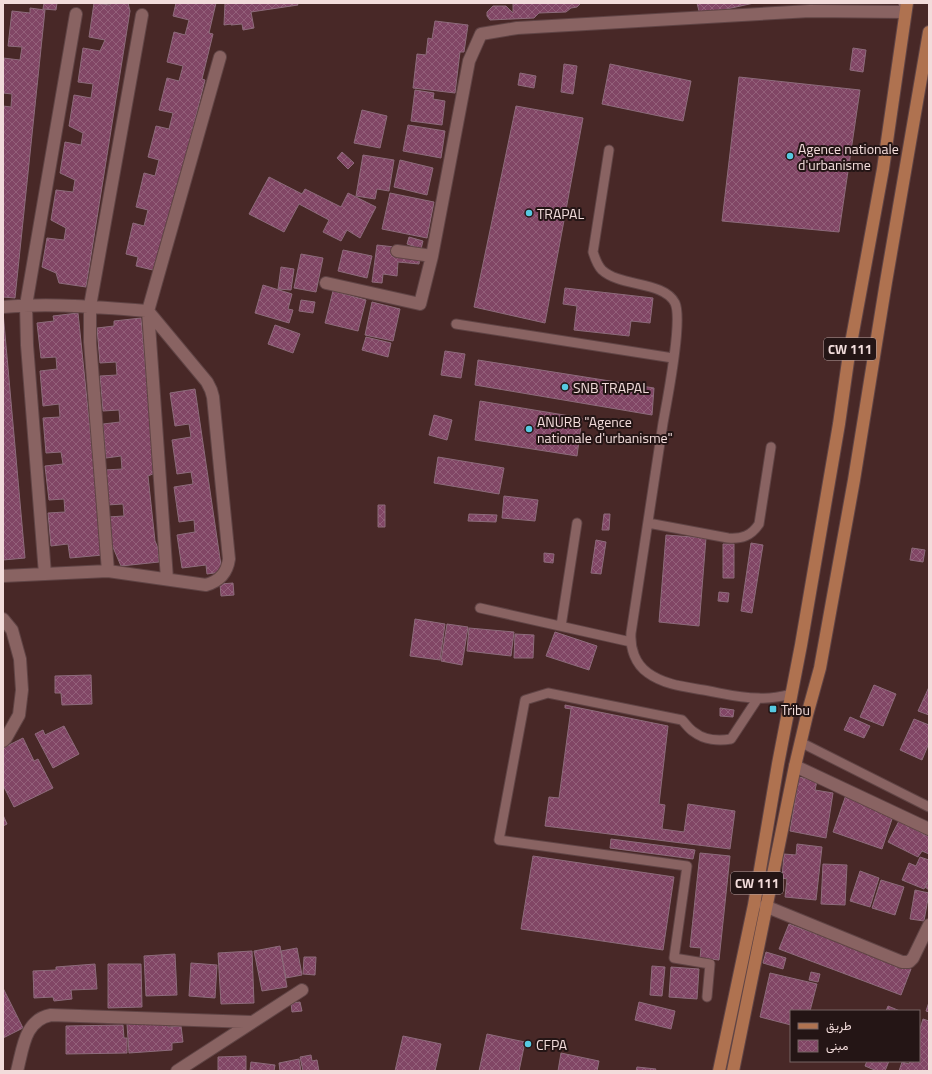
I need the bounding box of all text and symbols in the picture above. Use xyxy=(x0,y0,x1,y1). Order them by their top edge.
place label: Agence nationale d'urbanisme xyxy=(798,138,899,175)
marker: Agence nationale d'urbanisme xyxy=(785,151,795,161)
place label: TRAPAL xyxy=(537,203,584,224)
marker: TRAPAL xyxy=(524,208,534,218)
road number: CW 111 xyxy=(824,338,876,360)
place label: SNB TRAPAL xyxy=(573,377,649,398)
marker: SNB TRAPAL xyxy=(560,382,570,392)
place label: ANURB "Agence nationale d'urbanisme" xyxy=(537,411,673,448)
marker: ANURB "Agence nationale d'urbanisme" xyxy=(524,424,534,434)
place label: Tribu xyxy=(781,699,810,720)
marker: Tribu xyxy=(768,704,778,714)
road number: CW 111 xyxy=(731,872,783,894)
legend xyxy=(790,1010,920,1062)
text: طريق xyxy=(826,1016,852,1035)
place label: CFPA xyxy=(536,1034,568,1055)
text: مبنى xyxy=(826,1036,848,1055)
marker: CFPA xyxy=(523,1039,533,1049)

